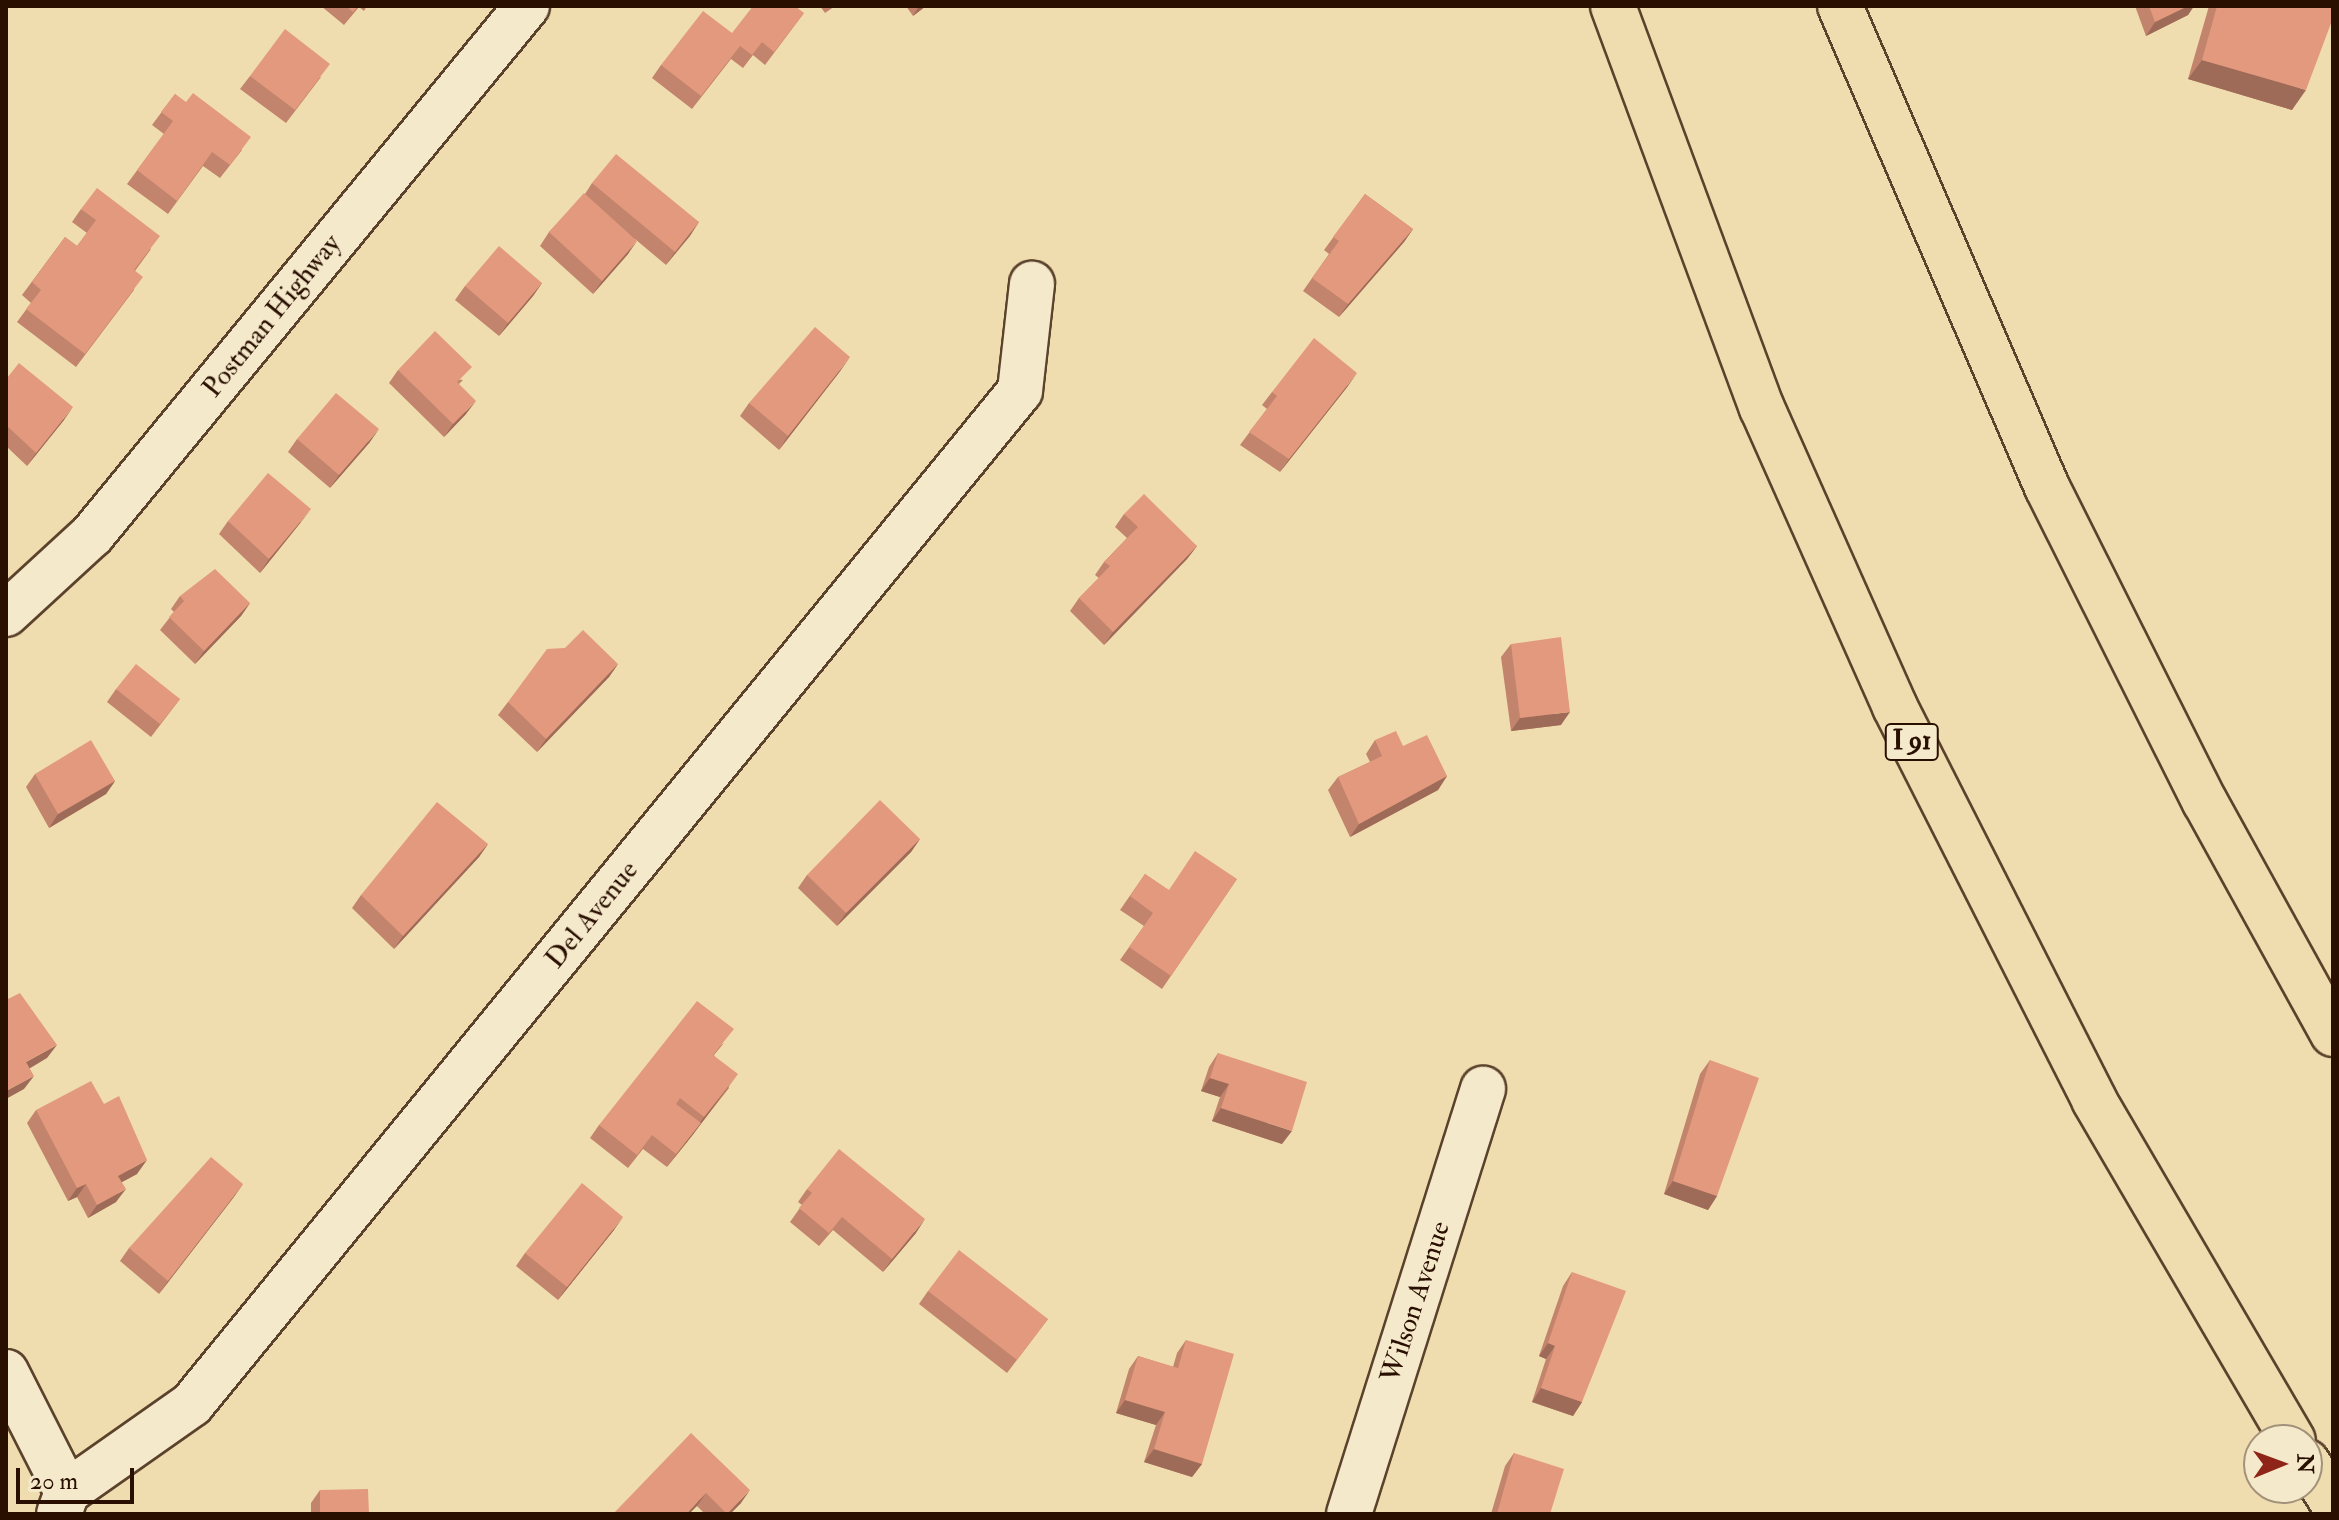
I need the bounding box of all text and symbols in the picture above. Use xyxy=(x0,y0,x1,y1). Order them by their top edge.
street label: Postman Highway xyxy=(196,227,348,405)
road number: I 91 xyxy=(1884,720,1940,764)
street label: Del Avenue xyxy=(538,854,646,976)
street label: Wilson Avenue xyxy=(1374,1217,1458,1387)
north arrow xyxy=(2243,1424,2323,1504)
scale bar xyxy=(20,1452,138,1502)
text: N xyxy=(2291,1454,2319,1474)
text: 20 m xyxy=(30,1466,78,1497)

